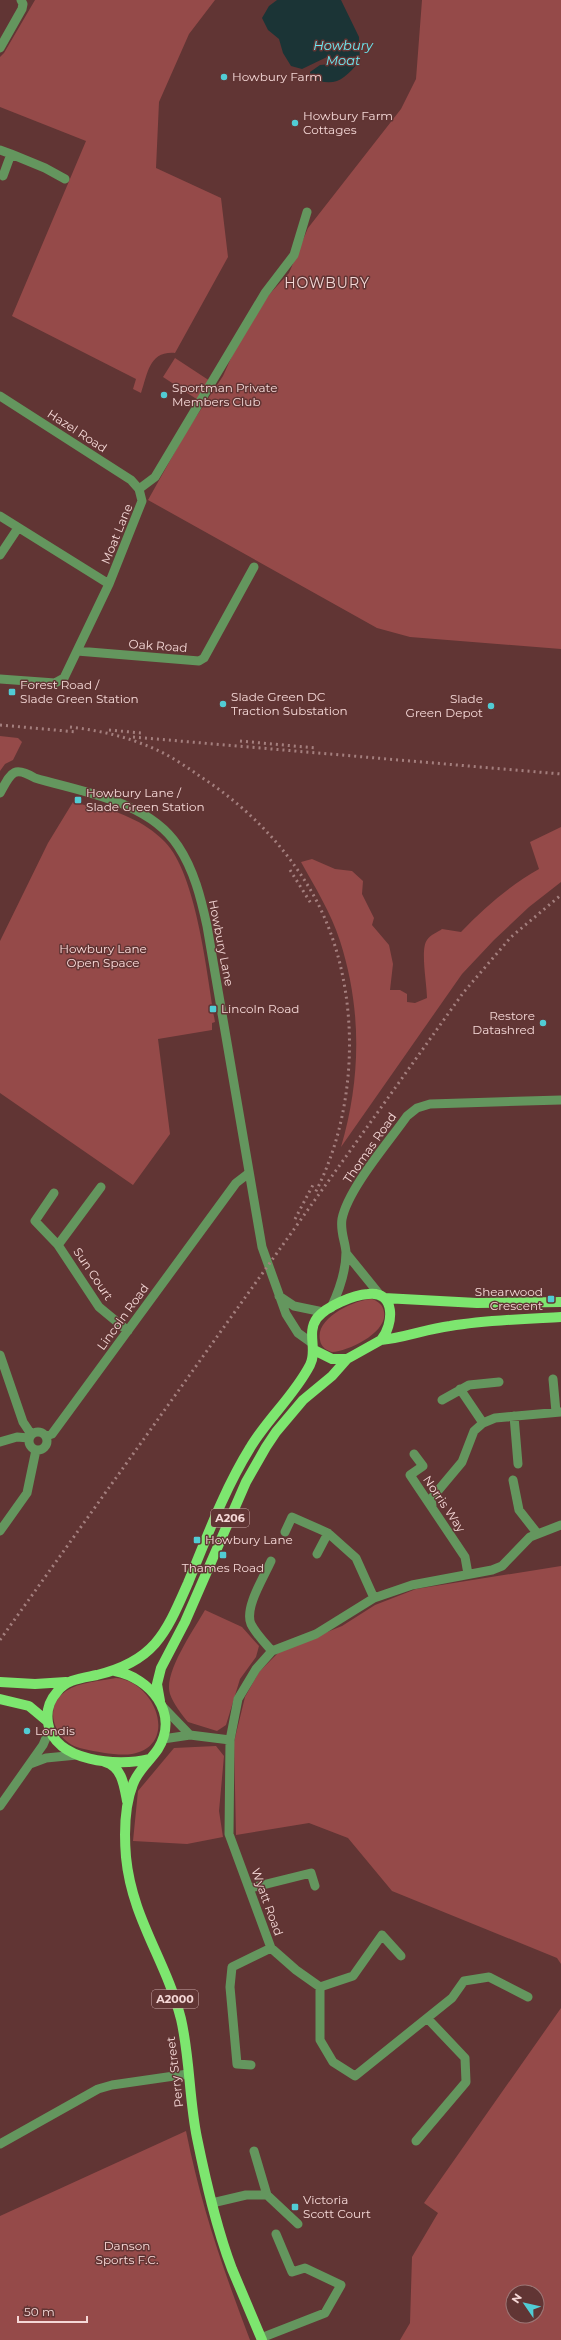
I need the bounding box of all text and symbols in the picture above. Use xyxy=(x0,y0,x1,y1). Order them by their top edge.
water label: Howbury Moat xyxy=(313,37,374,68)
place label: Howbury Farm xyxy=(232,69,322,84)
marker: Howbury Farm xyxy=(219,72,229,82)
place label: Howbury Farm Cottages xyxy=(303,108,393,137)
marker: Howbury Farm Cottages xyxy=(290,118,300,128)
district label: HOWBURY xyxy=(284,274,370,292)
place label: Sportman Private Members Club xyxy=(172,380,278,409)
marker: Sportman Private Members Club xyxy=(159,390,169,400)
street label: Hazel Road xyxy=(45,406,110,455)
street label: Moat Lane xyxy=(98,502,135,566)
street label: Oak Road xyxy=(128,636,188,655)
place label: Forest Road / Slade Green Station xyxy=(20,677,139,706)
marker: Forest Road / Slade Green Station xyxy=(7,687,17,697)
place label: Slade Green DC Traction Substation xyxy=(231,689,348,718)
place label: Slade Green Depot xyxy=(406,691,483,720)
marker: Slade Green DC Traction Substation xyxy=(218,699,228,709)
marker: Slade Green Depot xyxy=(486,701,496,711)
place label: Howbury Lane / Slade Green Station xyxy=(86,785,205,814)
marker: Howbury Lane / Slade Green Station xyxy=(73,795,83,805)
street label: Howbury Lane xyxy=(206,898,237,987)
park label: Howbury Lane Open Space xyxy=(59,941,147,970)
place label: Lincoln Road xyxy=(221,1001,299,1016)
marker: Lincoln Road xyxy=(208,1004,218,1014)
place label: Restore Datashred xyxy=(472,1008,535,1037)
marker: Restore Datashred xyxy=(538,1018,548,1028)
street label: Thomas Road xyxy=(340,1110,399,1186)
street label: Sun Court xyxy=(70,1244,117,1303)
street label: Lincoln Road xyxy=(93,1281,152,1353)
place label: Shearwood Crescent xyxy=(475,1284,543,1313)
marker: Shearwood Crescent xyxy=(546,1294,556,1304)
street label: Norris Way xyxy=(420,1473,469,1535)
road number: A206 xyxy=(211,1509,249,1527)
place label: Howbury Lane xyxy=(205,1532,293,1547)
marker: Howbury Lane xyxy=(192,1535,202,1545)
marker: Thames Road xyxy=(218,1550,228,1560)
place label: Thames Road xyxy=(182,1560,264,1575)
place label: Londis xyxy=(35,1723,75,1738)
marker: Londis xyxy=(22,1726,32,1736)
street label: Wyatt Road xyxy=(248,1866,287,1938)
road number: A2000 xyxy=(152,1990,198,2008)
street label: Perry Street xyxy=(163,2036,186,2108)
place label: Victoria Scott Court xyxy=(303,2192,371,2221)
marker: Victoria Scott Court xyxy=(290,2202,300,2212)
park label: Danson Sports F.C. xyxy=(96,2238,158,2267)
north arrow xyxy=(505,2284,545,2324)
text: N xyxy=(508,2291,525,2306)
scale bar xyxy=(18,2298,87,2324)
text: 50 m xyxy=(24,2304,55,2319)

